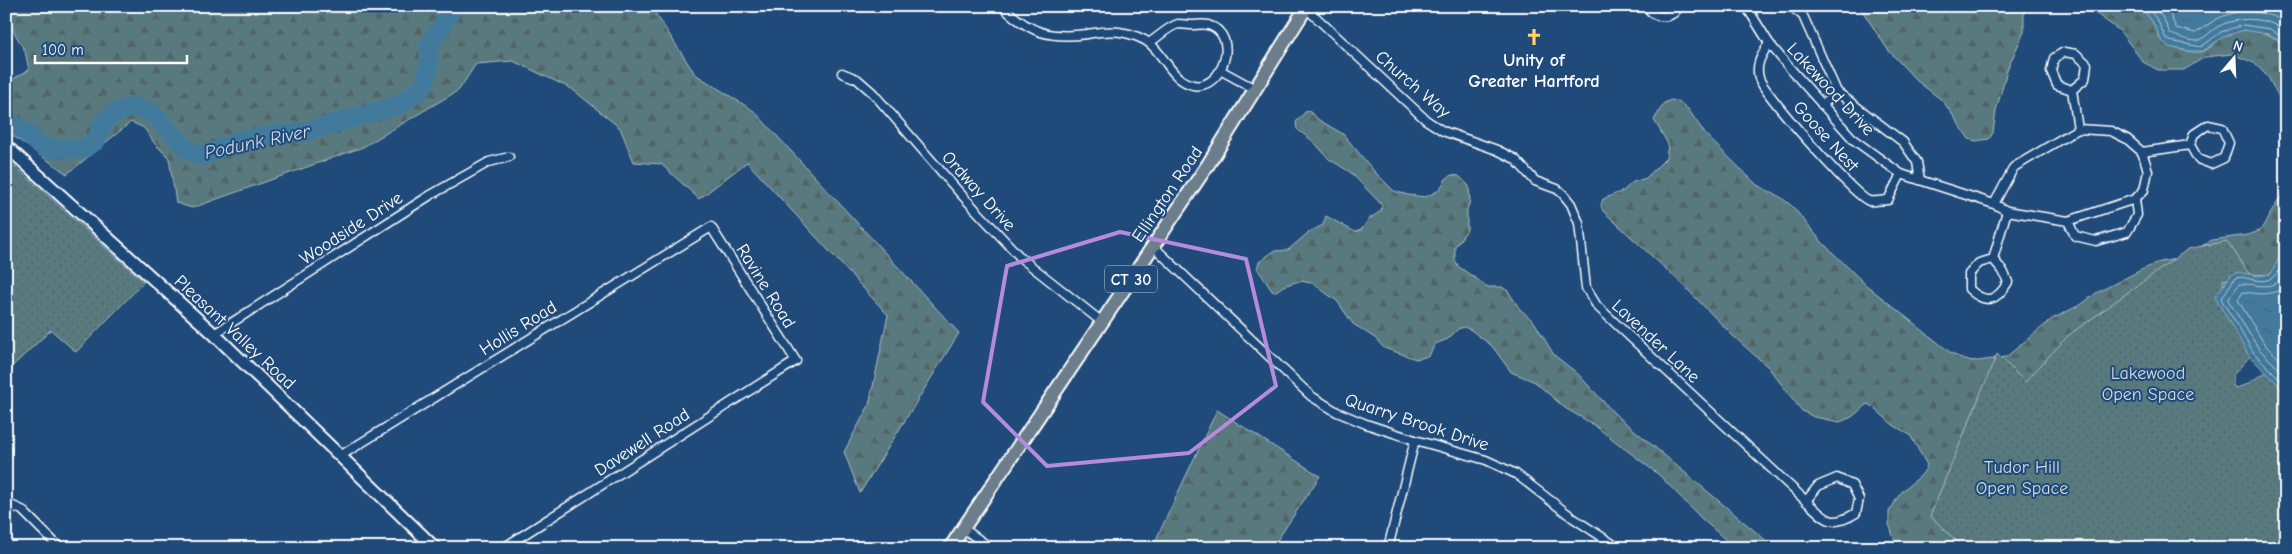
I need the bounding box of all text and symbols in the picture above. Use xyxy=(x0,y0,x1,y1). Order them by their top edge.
church icon: Unity of Greater Hartford xyxy=(1524,27,1544,47)
scale bar xyxy=(35,32,188,64)
north arrow xyxy=(2210,32,2260,82)
text: N xyxy=(2231,37,2245,56)
street label: Lakewood Drive xyxy=(1782,39,1879,140)
text: 100 m xyxy=(42,41,84,59)
street label: Church Way xyxy=(1371,46,1455,123)
place label: Unity of Greater Hartford xyxy=(1468,50,1600,92)
street label: Goose Nest xyxy=(1788,97,1863,177)
water label: Podunk River xyxy=(202,120,313,164)
street label: Ellington Road xyxy=(1128,142,1207,246)
street label: Ordway Drive xyxy=(937,147,1020,236)
street label: Woodside Drive xyxy=(296,187,407,269)
street label: Ravine Road xyxy=(731,240,800,332)
road number: CT 30 xyxy=(1105,266,1157,292)
street label: Pleasant Valley Road xyxy=(170,271,300,394)
street label: Lavender Lane xyxy=(1607,295,1704,388)
street label: Hollis Road xyxy=(476,297,561,360)
park label: Lakewood Open Space xyxy=(2102,363,2194,405)
street label: Quarry Brook Drive xyxy=(1342,389,1491,456)
street label: Davewell Road xyxy=(591,404,694,481)
park label: Tudor Hill Open Space xyxy=(1976,457,2068,499)

